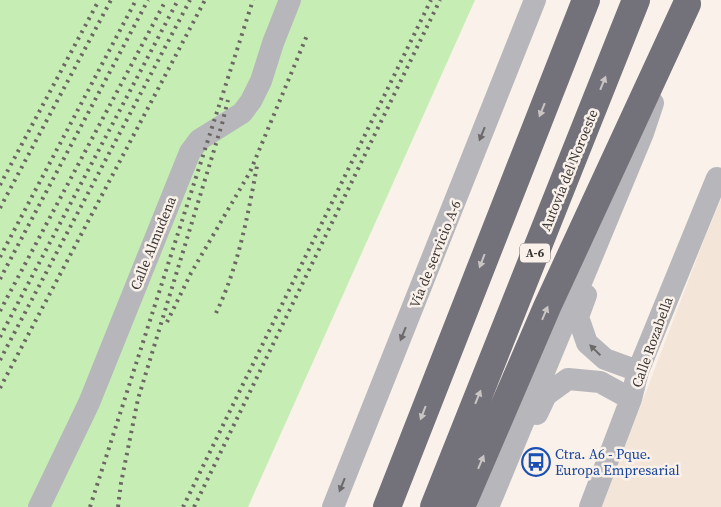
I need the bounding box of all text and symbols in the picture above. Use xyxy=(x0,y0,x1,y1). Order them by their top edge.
one-way arrow xyxy=(599,75,607,90)
one-way arrow xyxy=(538,103,545,118)
street label: Autovía del Noroeste xyxy=(535,106,603,234)
one-way arrow xyxy=(478,127,486,142)
street label: Calle Almudena xyxy=(125,192,181,293)
street label: Vía de servicio A-6 xyxy=(404,197,466,311)
road number: A-6 xyxy=(520,244,550,262)
one-way arrow xyxy=(478,254,485,269)
street label: Calle Rozabella xyxy=(626,293,678,390)
one-way arrow xyxy=(541,306,549,320)
one-way arrow xyxy=(398,327,406,341)
one-way arrow xyxy=(589,344,601,356)
one-way arrow xyxy=(474,389,482,404)
one-way arrow xyxy=(419,406,427,421)
place label: Ctra. A6 - Pque. Europa Empresarial xyxy=(555,444,680,480)
bus stop icon: Ctra. A6 - Pque. Europa Empresarial xyxy=(521,447,551,477)
one-way arrow xyxy=(477,455,485,469)
one-way arrow xyxy=(338,478,346,492)

